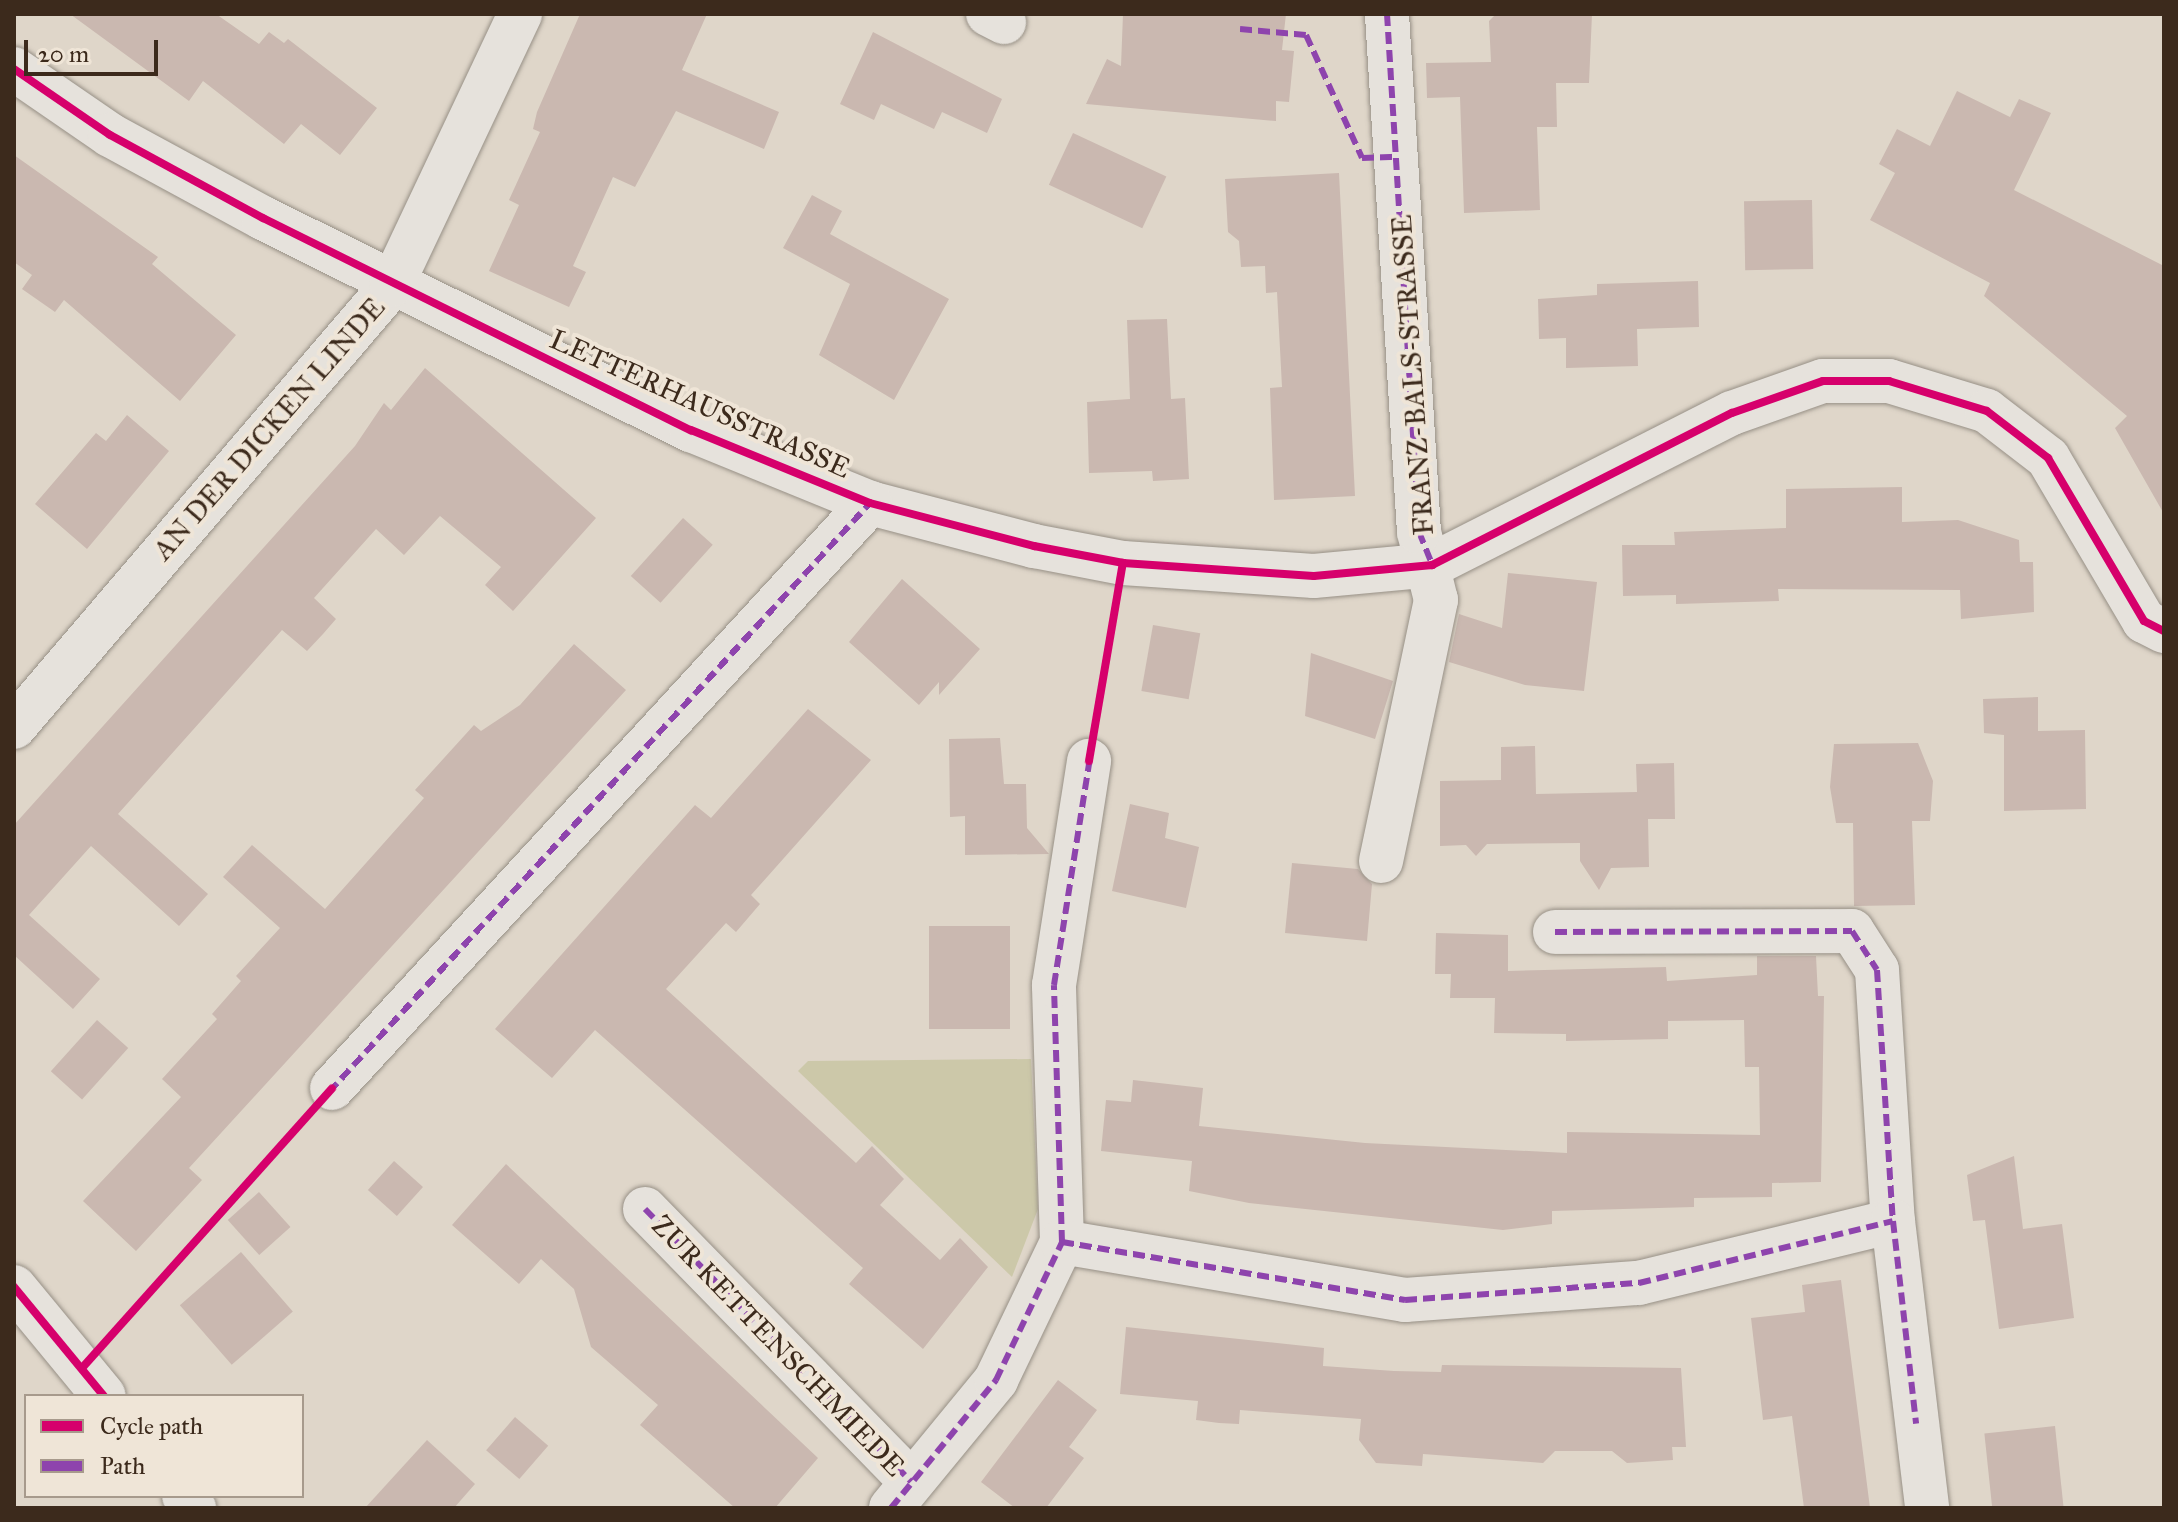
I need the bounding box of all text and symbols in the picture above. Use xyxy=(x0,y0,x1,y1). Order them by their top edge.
scale bar xyxy=(28,24,162,74)
text: 20 m xyxy=(38,39,89,69)
street label: FRANZ-BALS-STRASSE xyxy=(1385,214,1441,536)
street label: AN DER DICKEN LINDE xyxy=(146,291,392,567)
street label: LETTERHAUSSTRASSE xyxy=(545,322,855,486)
street label: ZUR KETTENSCHMIEDE xyxy=(644,1209,912,1483)
legend xyxy=(24,1394,304,1498)
text: Cycle path xyxy=(100,1411,203,1441)
text: Path xyxy=(100,1451,145,1481)

